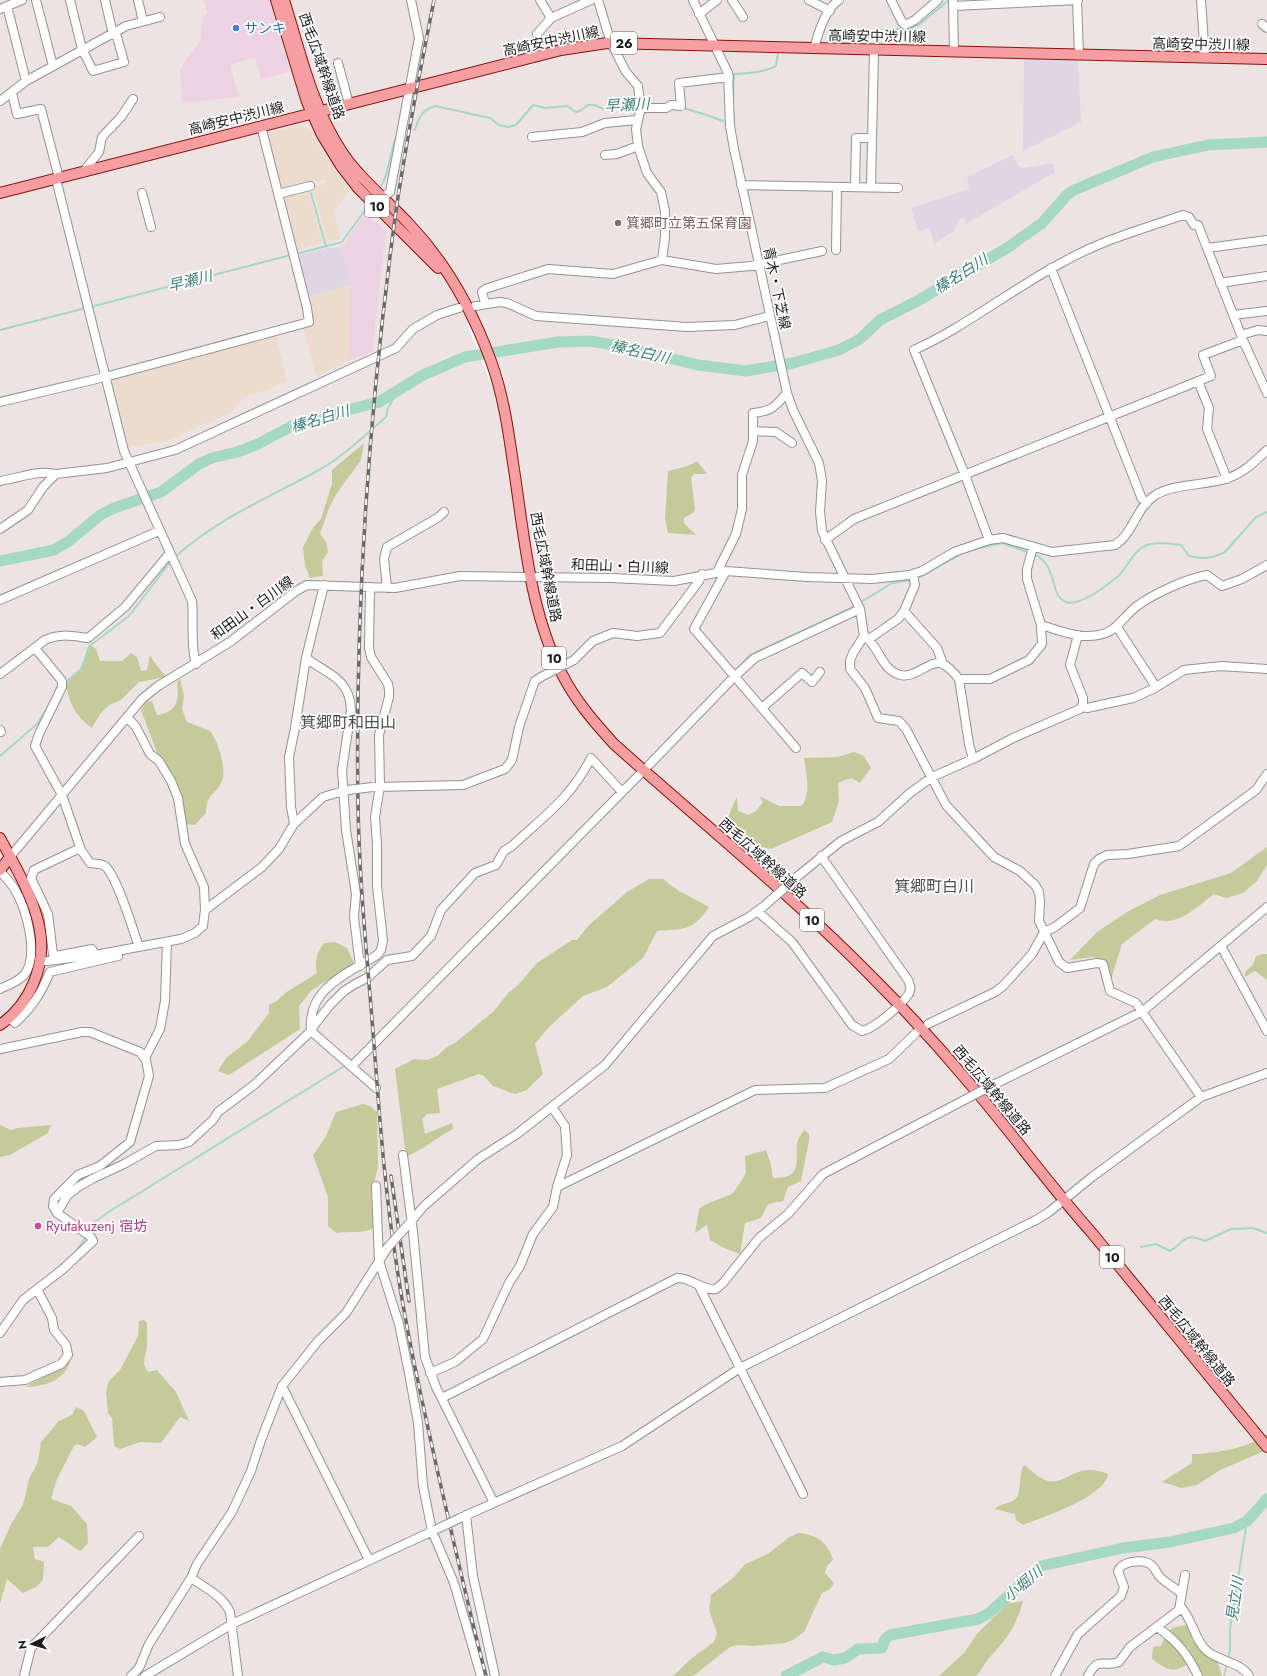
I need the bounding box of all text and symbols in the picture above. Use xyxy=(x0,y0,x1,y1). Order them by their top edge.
street label: 西毛広域幹線道路 xyxy=(294,10,350,122)
place label: サンキ xyxy=(244,18,286,38)
street label: 高崎安中渋川線 xyxy=(501,21,601,61)
marker: サンキ xyxy=(231,23,241,33)
street label: 高崎安中渋川線 xyxy=(828,25,926,47)
road number: 26 xyxy=(611,32,637,54)
street label: 高崎安中渋川線 xyxy=(1152,33,1250,55)
water label: 早瀬川 xyxy=(604,93,652,117)
street label: 高崎安中渋川線 xyxy=(186,96,286,140)
road number: 10 xyxy=(365,195,389,217)
place label: 箕郷町立第五保育園 xyxy=(626,213,752,233)
marker: 箕郷町立第五保育園 xyxy=(613,218,623,228)
street label: 青木・下芝線 xyxy=(758,245,796,331)
water label: 榛名白川 xyxy=(930,248,994,299)
water label: 早瀬川 xyxy=(165,264,216,297)
water label: 榛名白川 xyxy=(608,335,674,370)
water label: 榛名白川 xyxy=(288,399,354,438)
street label: 西毛広域幹線道路 xyxy=(525,510,567,624)
street label: 和田山・白川線 xyxy=(571,554,669,578)
street label: 和田山・白川線 xyxy=(206,571,298,645)
road number: 10 xyxy=(542,647,566,669)
district label: 箕郷町和田山 xyxy=(300,711,396,734)
street label: 西毛広域幹線道路 xyxy=(715,813,811,903)
district label: 箕郷町白川 xyxy=(894,875,974,898)
road number: 10 xyxy=(800,909,824,931)
street label: 西毛広域幹線道路 xyxy=(948,1041,1036,1139)
place label: Ryutakuzenj 宿坊 xyxy=(46,1216,147,1236)
marker: Ryutakuzenj 宿坊 xyxy=(33,1221,43,1231)
road number: 10 xyxy=(1100,1246,1124,1268)
street label: 西毛広域幹線道路 xyxy=(1154,1291,1240,1391)
water label: 小堀川 xyxy=(999,1560,1049,1607)
water label: 見立川 xyxy=(1221,1573,1250,1623)
north arrow xyxy=(12,1624,52,1664)
text: N xyxy=(14,1640,30,1650)

